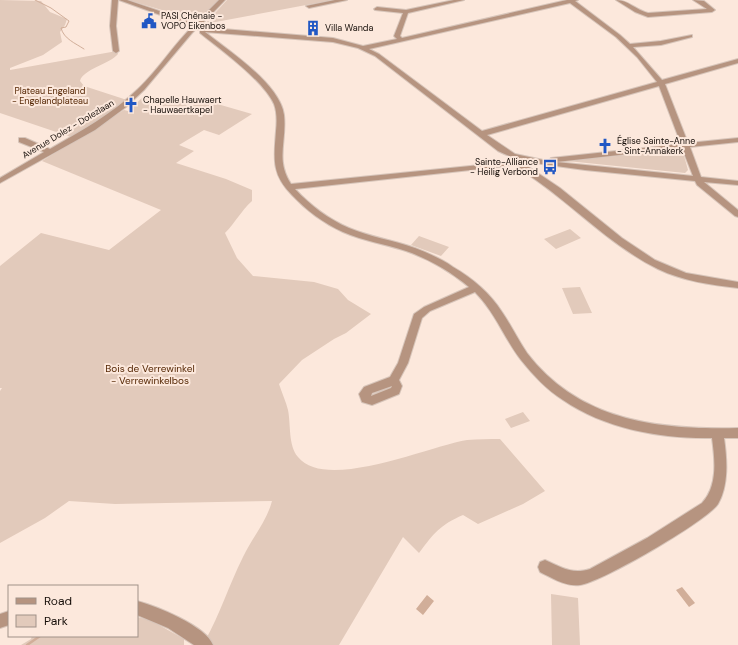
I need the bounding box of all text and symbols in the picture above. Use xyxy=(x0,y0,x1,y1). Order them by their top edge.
place label: PASI Chênaie - VOPO Eikenbos xyxy=(161,10,226,32)
public building icon: PASI Chênaie - VOPO Eikenbos xyxy=(140,12,158,30)
building icon: Villa Wanda xyxy=(304,19,322,37)
place label: Villa Wanda xyxy=(325,22,373,34)
park label: Plateau Engeland - Engelandplateau xyxy=(12,85,88,107)
place label: Chapelle Hauwaert - Hauwaertkapel xyxy=(143,94,222,116)
church icon: Chapelle Hauwaert - Hauwaertkapel xyxy=(122,96,140,114)
street label: Avenue Dolez - Dolezlaan xyxy=(20,97,116,161)
place label: Église Sainte-Anne - Sint-Annakerk xyxy=(617,134,695,157)
church icon: Église Sainte-Anne - Sint-Annakerk xyxy=(596,137,614,155)
place label: Sainte-Alliance - Heilig Verbond xyxy=(470,156,538,178)
bus stop icon: Sainte-Alliance - Heilig Verbond xyxy=(541,158,559,176)
park label: Bois de Verrewinkel - Verrewinkelbos xyxy=(105,362,195,387)
legend xyxy=(8,585,138,637)
text: Road xyxy=(44,593,72,609)
text: Park xyxy=(44,613,68,629)

